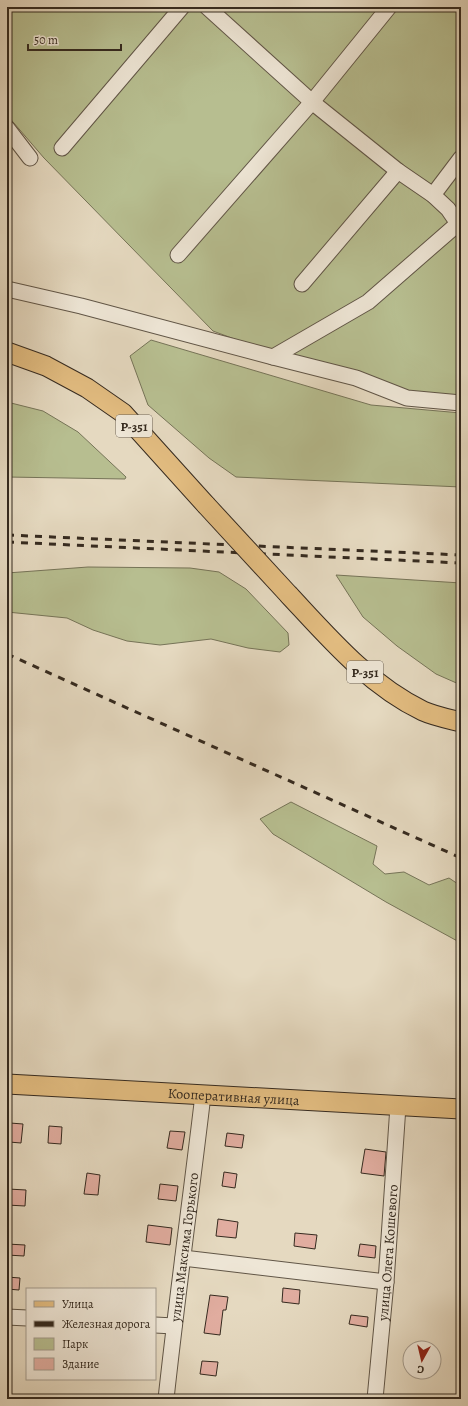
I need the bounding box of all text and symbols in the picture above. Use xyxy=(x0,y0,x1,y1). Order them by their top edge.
scale bar xyxy=(28,26,121,52)
text: 50 m xyxy=(34,32,58,48)
road number: Р-351 xyxy=(116,415,152,437)
road number: Р-351 xyxy=(347,661,383,683)
street label: Кооперативная улица xyxy=(167,1084,301,1110)
street label: улица Максима Горького xyxy=(166,1171,203,1324)
street label: улица Олега Кошевого xyxy=(373,1184,403,1323)
legend xyxy=(26,1288,156,1380)
text: Улица xyxy=(62,1296,94,1312)
text: Железная дорога xyxy=(62,1316,151,1332)
text: Парк xyxy=(62,1336,88,1352)
north arrow xyxy=(402,1340,442,1380)
text: Здание xyxy=(62,1356,99,1372)
text: С xyxy=(416,1361,425,1377)

